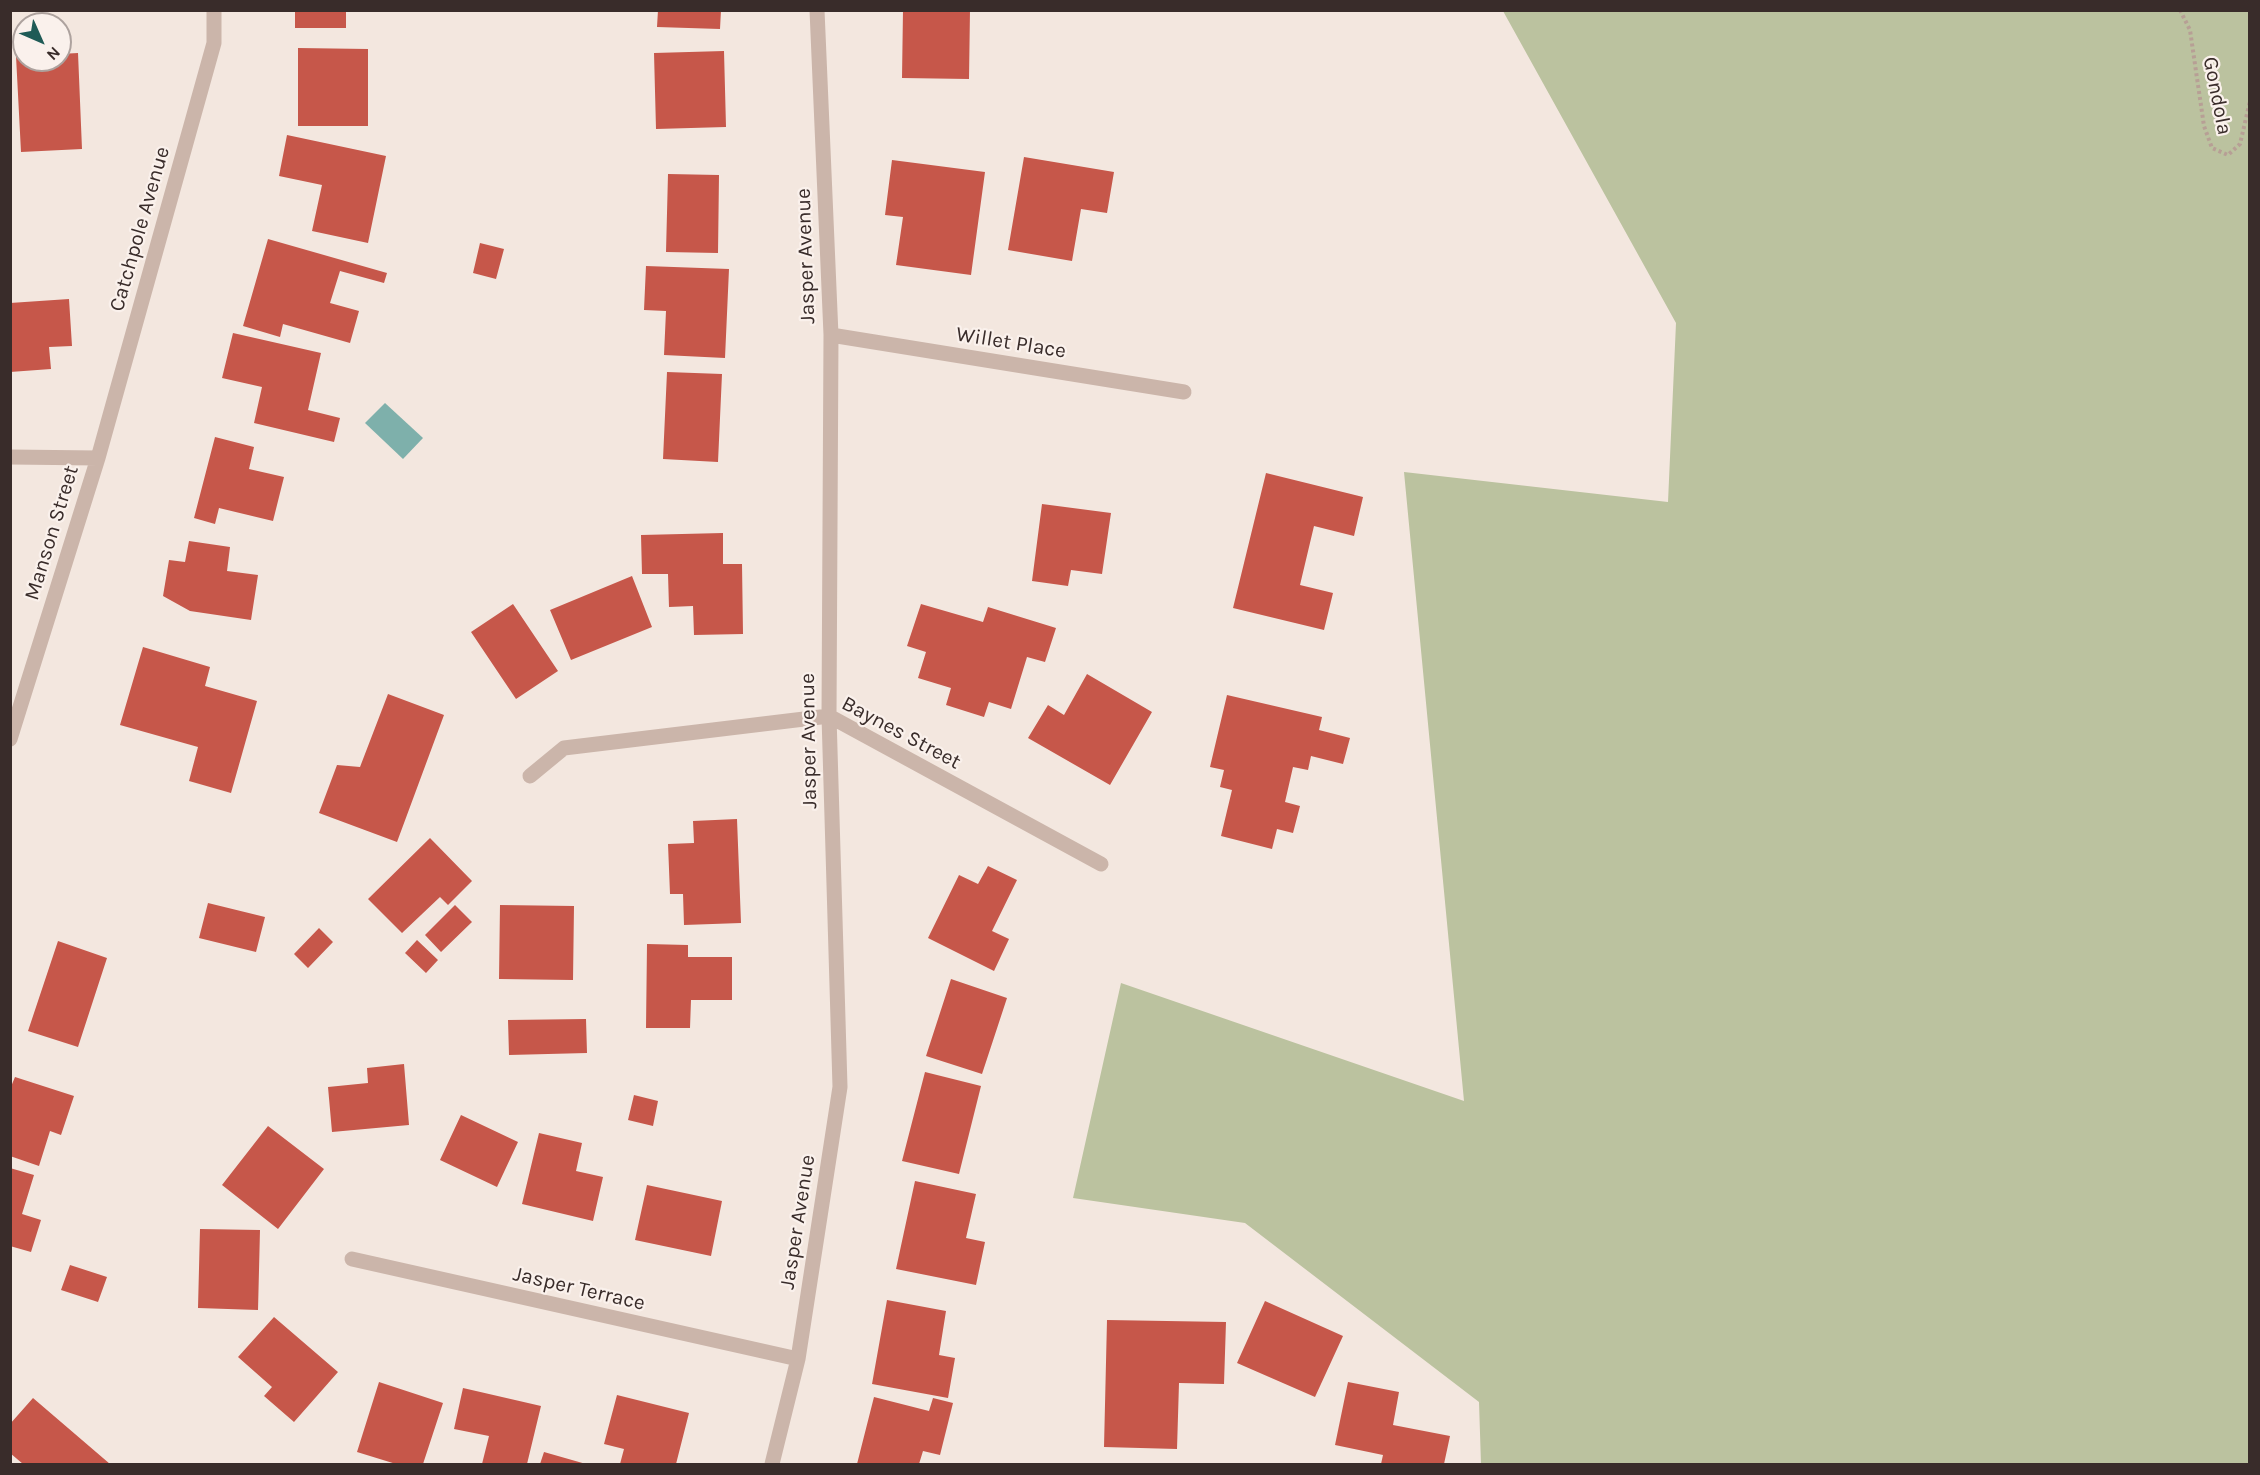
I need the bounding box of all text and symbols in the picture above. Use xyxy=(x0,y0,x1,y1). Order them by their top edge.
north arrow xyxy=(12,12,72,72)
text: N xyxy=(43,43,64,64)
street label: Gondola xyxy=(2197,55,2237,137)
street label: Catchpole Avenue xyxy=(104,144,176,314)
street label: Jasper Avenue xyxy=(791,188,821,324)
street label: Willet Place xyxy=(954,322,1068,364)
street label: Manson Street xyxy=(20,462,84,604)
street label: Jasper Avenue xyxy=(795,673,823,809)
street label: Baynes Street xyxy=(837,691,965,775)
street label: Jasper Avenue xyxy=(775,1153,821,1291)
street label: Jasper Terrace xyxy=(510,1262,648,1316)

